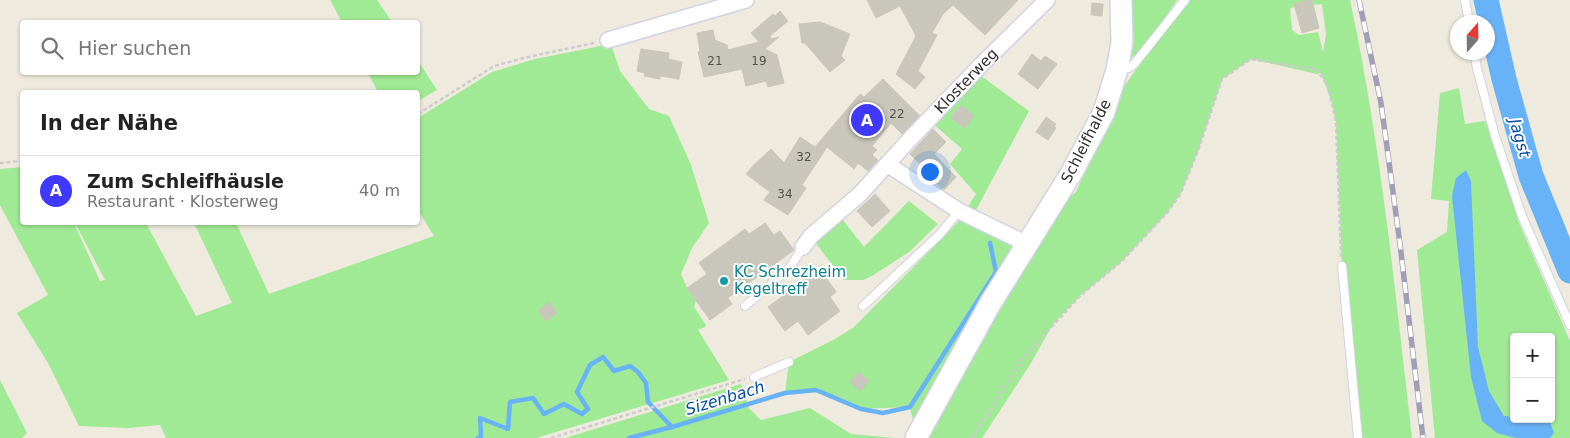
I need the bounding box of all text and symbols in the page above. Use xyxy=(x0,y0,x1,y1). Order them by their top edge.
north arrow xyxy=(1450,15,1495,60)
search box xyxy=(20,20,420,75)
icon: search xyxy=(38,34,66,62)
text: Hier suchen xyxy=(78,37,191,59)
street label: Klosterweg xyxy=(931,45,1001,117)
house number: 21 xyxy=(707,54,723,68)
house number: 19 xyxy=(751,54,767,68)
street label: Schleifhalde xyxy=(1057,96,1115,186)
pin: A xyxy=(851,101,883,139)
house number: 22 xyxy=(889,107,905,121)
text: In der Nähe xyxy=(40,111,178,135)
water label: Jagst xyxy=(1505,114,1535,160)
house number: 32 xyxy=(796,150,812,164)
your location xyxy=(917,159,943,185)
text: Zum Schleifhäusle xyxy=(87,170,284,192)
text: A xyxy=(50,181,62,200)
text: 40 m xyxy=(359,181,400,200)
house number: 34 xyxy=(777,187,793,201)
text: Restaurant · Klosterweg xyxy=(87,192,279,211)
place label: KC Schrezheim Kegeltreff xyxy=(734,263,846,298)
marker: KC Schrezheim Kegeltreff xyxy=(718,275,730,287)
map controls xyxy=(1510,333,1555,423)
button: + xyxy=(1510,333,1555,378)
water label: Sizenbach xyxy=(683,377,767,419)
button: − xyxy=(1510,378,1555,423)

